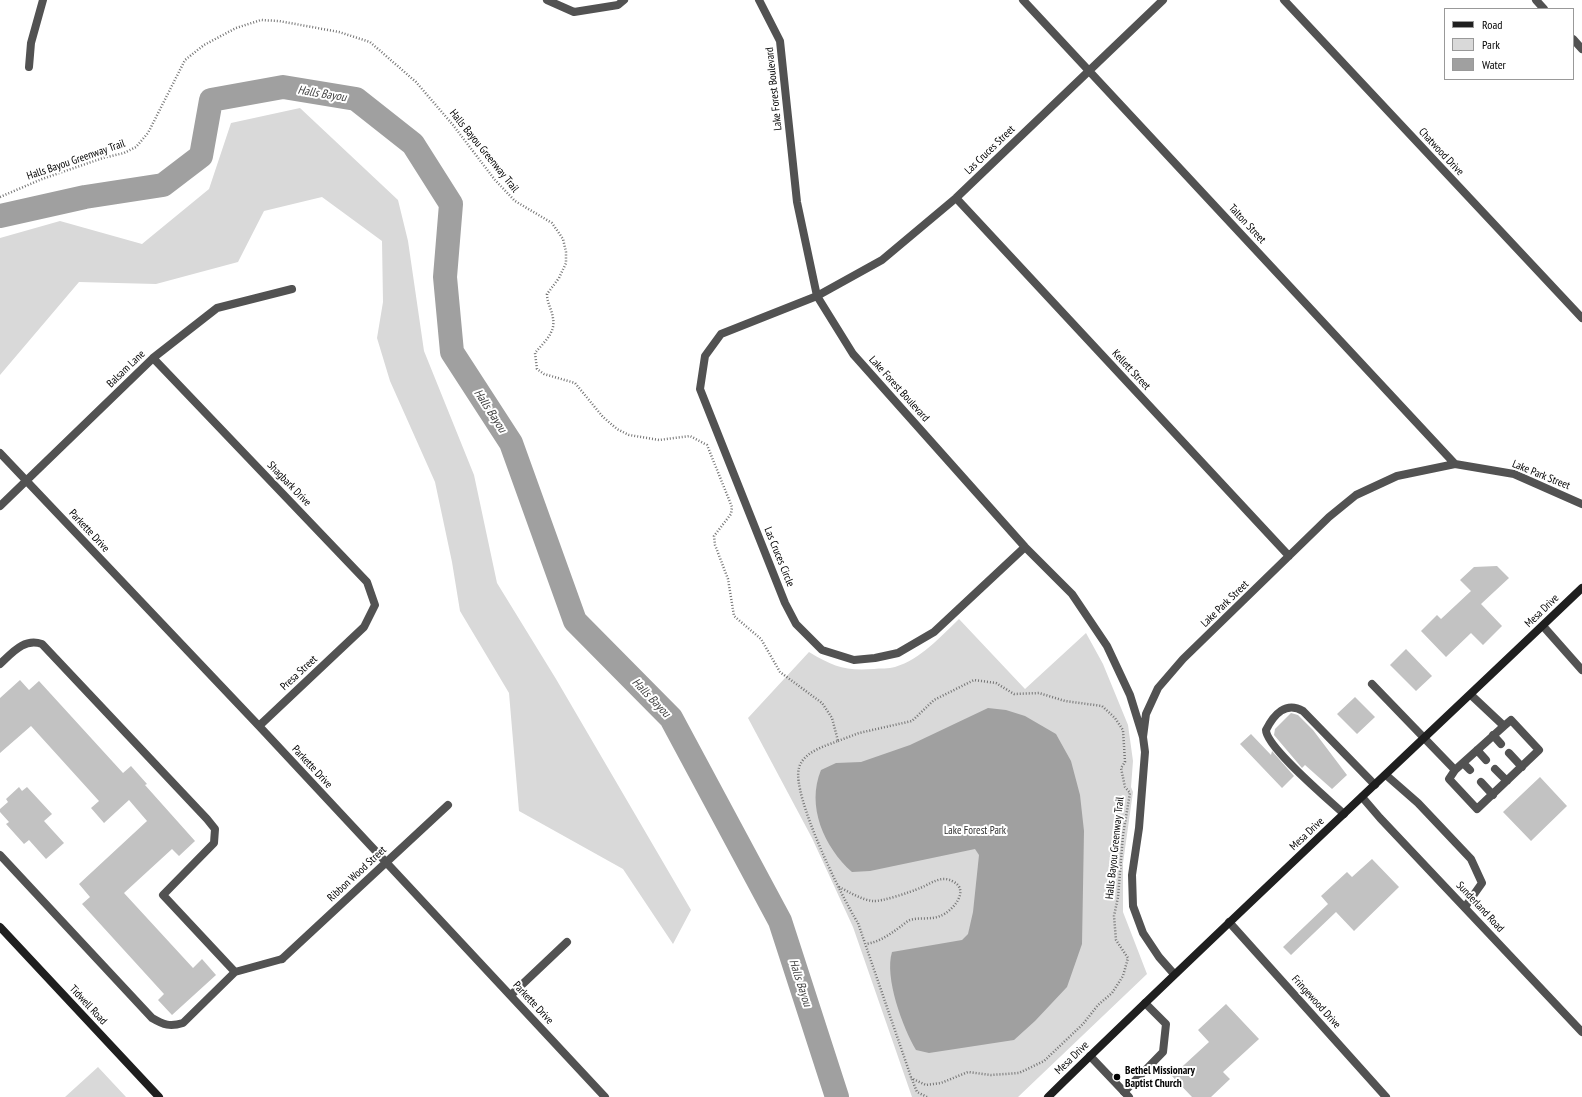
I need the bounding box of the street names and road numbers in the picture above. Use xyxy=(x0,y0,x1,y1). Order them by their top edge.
street label: Lake Forest Boulevard xyxy=(763,47,785,131)
street label: Halls Bayou Greenway Trail xyxy=(446,107,522,195)
street label: Las Cruces Street xyxy=(962,123,1018,177)
street label: Chatwood Drive xyxy=(1416,125,1466,179)
street label: Halls Bayou Greenway Trail xyxy=(25,137,127,183)
street label: Talton Street xyxy=(1226,202,1268,246)
street label: Kellett Street xyxy=(1109,347,1153,393)
street label: Balsam Lane xyxy=(104,348,148,390)
street label: Lake Forest Boulevard xyxy=(866,353,932,425)
street label: Lake Park Street xyxy=(1510,457,1572,493)
street label: Shagbark Drive xyxy=(264,459,314,509)
street label: Parkette Drive xyxy=(66,507,112,555)
street label: Las Cruces Circle xyxy=(761,525,797,589)
street label: Lake Park Street xyxy=(1198,578,1252,630)
street label: Mesa Drive xyxy=(1522,592,1562,630)
street label: Presa Street xyxy=(278,653,320,693)
street label: Parkette Drive xyxy=(289,743,335,791)
street label: Halls Bayou Greenway Trail xyxy=(1103,796,1127,900)
street label: Mesa Drive xyxy=(1287,815,1327,853)
street label: Ribbon Wood Street xyxy=(325,843,389,905)
street label: Sunderland Road xyxy=(1453,879,1507,935)
street label: Fringewood Drive xyxy=(1289,973,1343,1031)
street label: Parkette Drive xyxy=(510,979,556,1027)
street label: Tidwell Road xyxy=(66,982,110,1028)
street label: Mesa Drive xyxy=(1052,1039,1092,1077)

